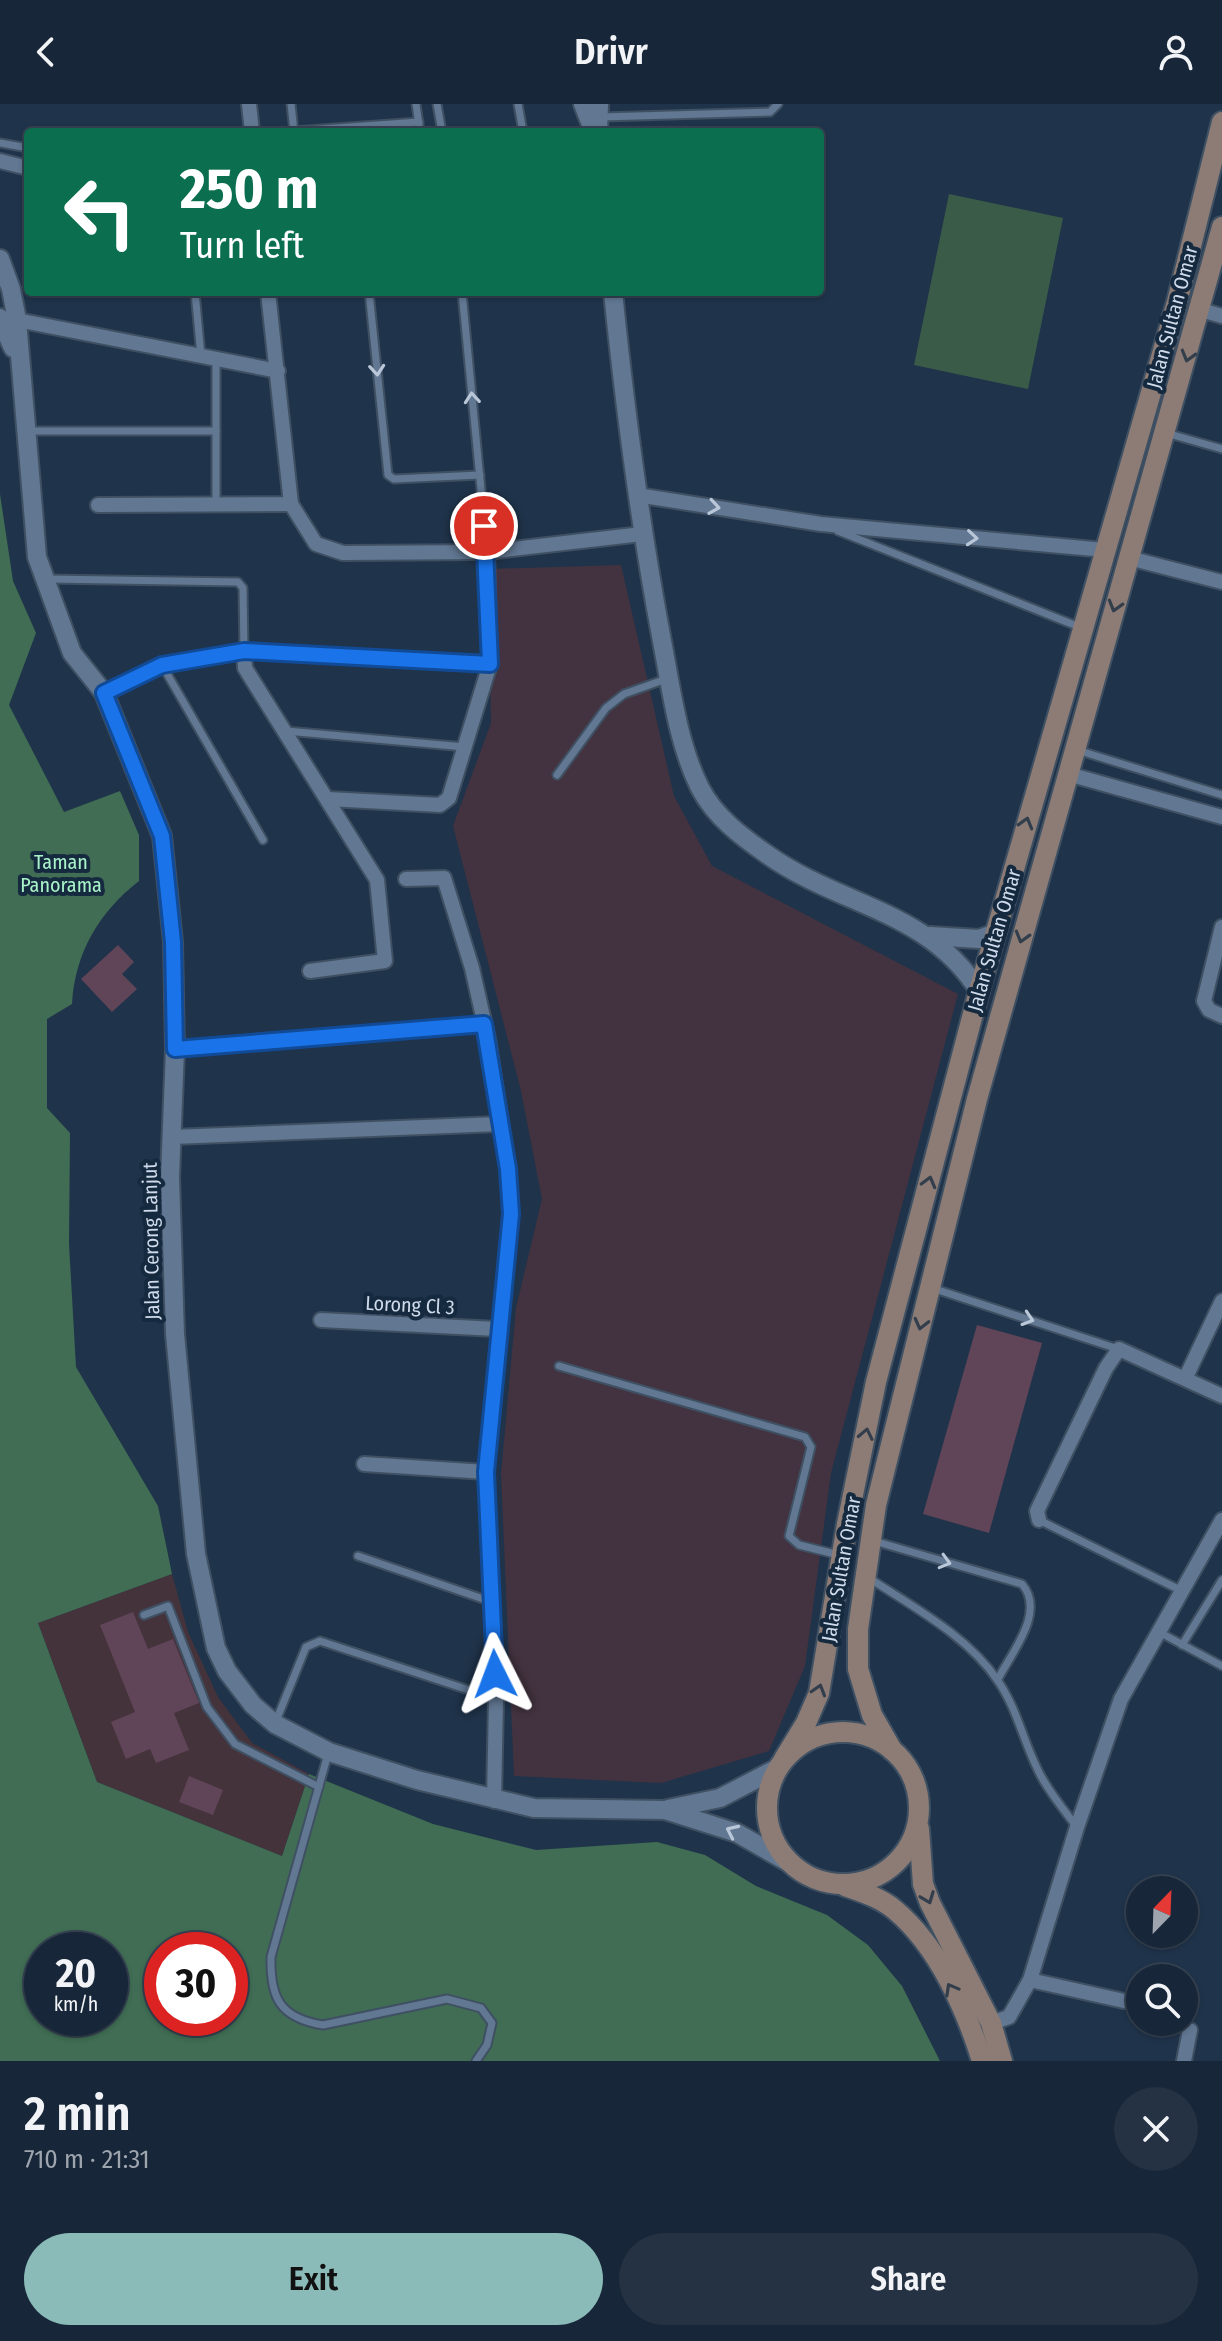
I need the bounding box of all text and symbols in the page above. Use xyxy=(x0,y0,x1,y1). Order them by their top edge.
icon: back xyxy=(24,30,68,74)
text: Drivr xyxy=(574,30,648,74)
icon: person xyxy=(1154,30,1198,74)
text: 250 m xyxy=(180,156,318,223)
icon: left xyxy=(48,160,152,264)
text: Turn left xyxy=(180,224,304,268)
street label: Jalan Sultan Omar xyxy=(1141,243,1203,391)
one-way arrow xyxy=(1180,349,1197,363)
one-way arrow xyxy=(368,364,385,377)
one-way arrow xyxy=(464,391,481,404)
pin xyxy=(450,492,518,560)
one-way arrow xyxy=(707,498,721,515)
icon: arrive xyxy=(462,504,506,548)
one-way arrow xyxy=(966,529,979,546)
one-way arrow xyxy=(1108,598,1125,612)
one-way arrow xyxy=(1017,817,1034,831)
park label: Taman Panorama xyxy=(20,850,102,897)
street label: Jalan Sultan Omar xyxy=(962,866,1026,1014)
one-way arrow xyxy=(1015,930,1031,944)
street label: Jalan Cerong Lanjut xyxy=(138,1162,164,1320)
one-way arrow xyxy=(919,1176,936,1190)
street label: Lorong Cl 3 xyxy=(365,1291,455,1319)
one-way arrow xyxy=(1021,1310,1034,1326)
one-way arrow xyxy=(913,1317,930,1330)
one-way arrow xyxy=(856,1427,873,1441)
street label: Jalan Sultan Omar xyxy=(816,1494,866,1644)
one-way arrow xyxy=(938,1552,952,1569)
position arrow xyxy=(453,1632,537,1716)
one-way arrow xyxy=(810,1683,826,1697)
one-way arrow xyxy=(725,1825,740,1841)
north arrow xyxy=(1126,1876,1198,1948)
map controls xyxy=(1126,1876,1198,2036)
one-way arrow xyxy=(918,1890,935,1904)
speed limit sign: 30 xyxy=(144,1932,248,2036)
text: 20 xyxy=(56,1950,96,1998)
button: search xyxy=(1126,1964,1198,2036)
one-way arrow xyxy=(946,1983,961,1998)
text: km/h xyxy=(54,1992,98,2016)
text: 2 min xyxy=(24,2085,131,2143)
button: close xyxy=(1114,2087,1198,2171)
text: 710 m · 21:31 xyxy=(24,2144,150,2175)
button: Exit xyxy=(24,2233,603,2325)
button: Share xyxy=(619,2233,1198,2325)

